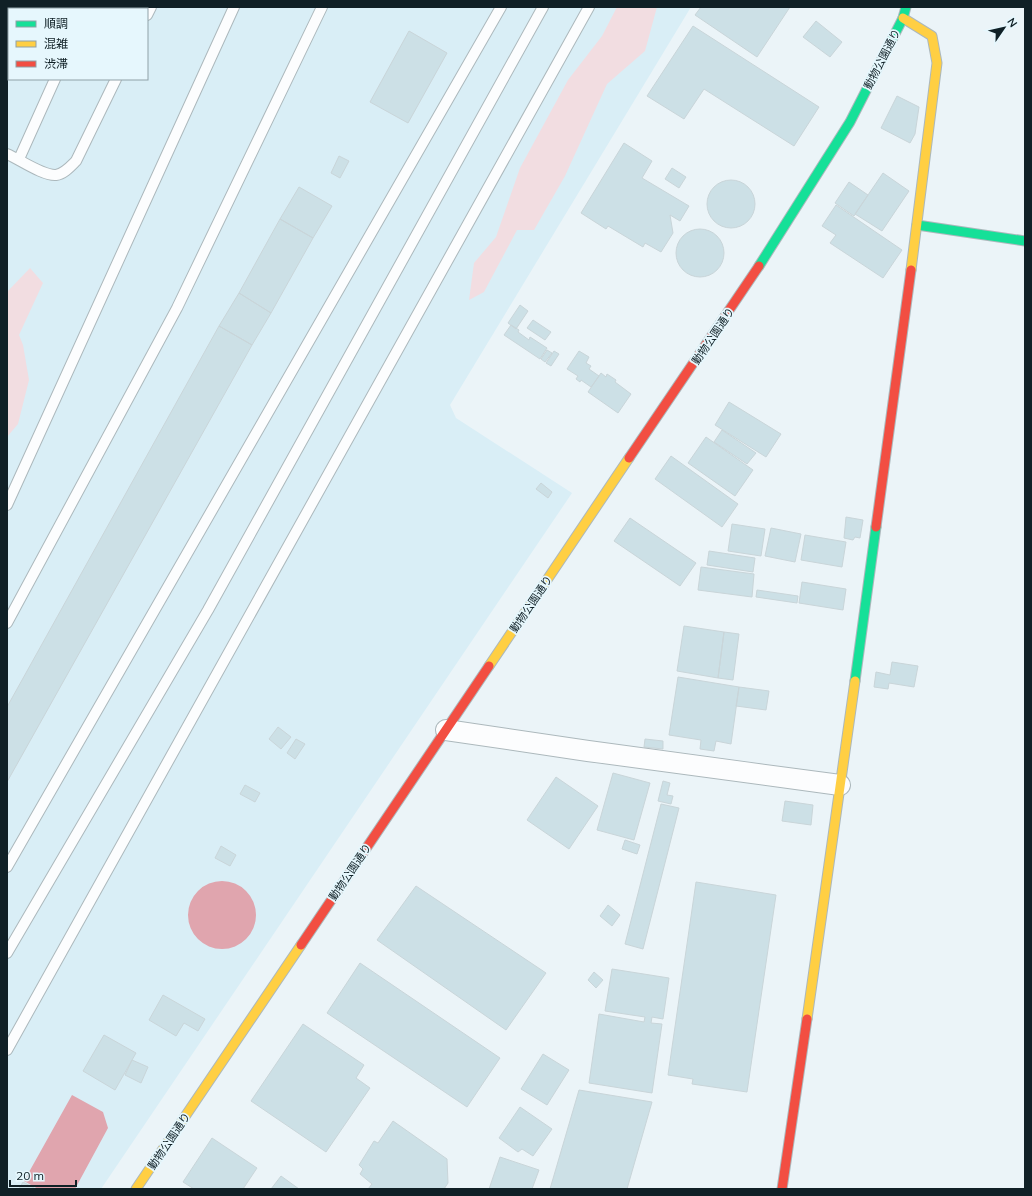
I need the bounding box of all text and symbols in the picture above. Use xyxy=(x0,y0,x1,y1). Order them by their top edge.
legend xyxy=(8,8,148,80)
north arrow xyxy=(984,8,1024,48)
text: N xyxy=(1004,15,1020,30)
text: 順調 xyxy=(44,16,68,31)
street label: 動物公園通り xyxy=(861,26,903,92)
text: 混雑 xyxy=(44,36,68,51)
text: 渋滞 xyxy=(44,56,68,71)
street label: 動物公園通り xyxy=(689,305,737,367)
street label: 動物公園通り xyxy=(507,573,555,635)
street label: 動物公園通り xyxy=(326,841,374,903)
street label: 動物公園通り xyxy=(145,1110,193,1172)
scale bar xyxy=(10,1162,76,1188)
text: 20 m xyxy=(16,1168,44,1183)

